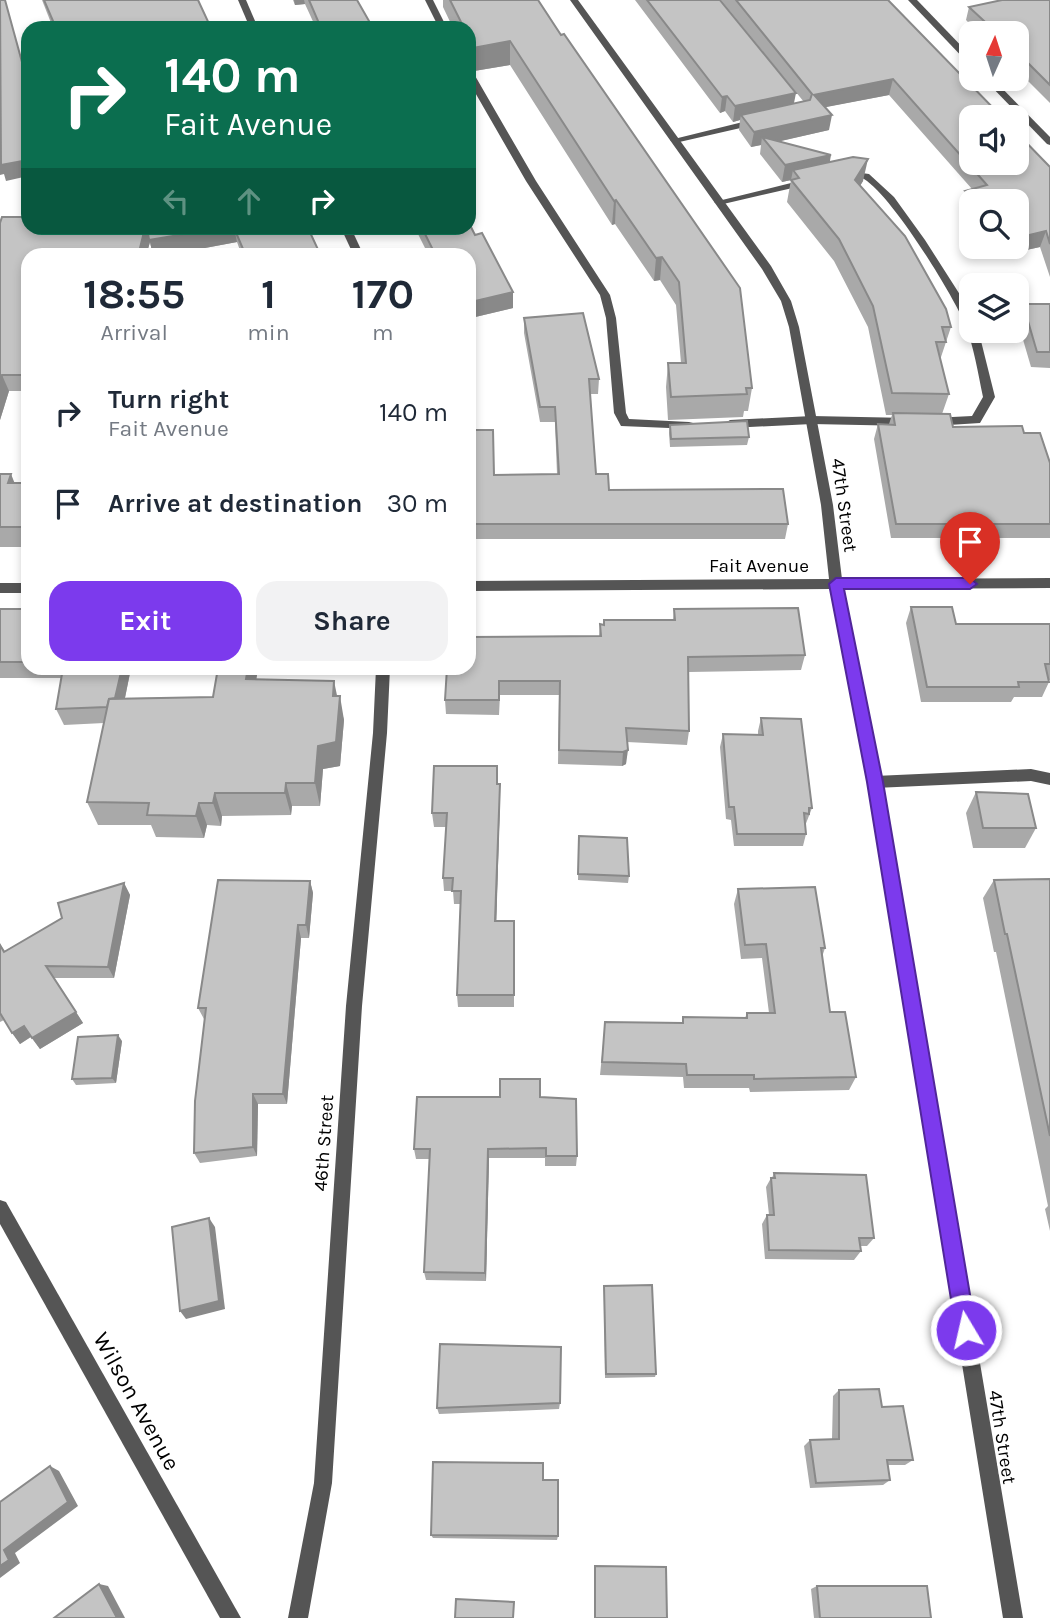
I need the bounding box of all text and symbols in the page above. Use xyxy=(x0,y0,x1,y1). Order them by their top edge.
north arrow xyxy=(959,21,1029,91)
map controls xyxy=(959,21,1029,343)
text: 140 m xyxy=(164,47,301,104)
icon: right xyxy=(49,49,140,140)
button: sound xyxy=(959,105,1029,175)
text: Fait Avenue xyxy=(164,106,332,143)
icon: left xyxy=(157,182,195,220)
icon: ahead xyxy=(230,182,268,220)
icon: right xyxy=(303,182,341,220)
button: search xyxy=(959,189,1029,259)
text: 18:55 xyxy=(83,269,185,319)
text: 1 xyxy=(261,269,276,319)
text: 170 xyxy=(352,269,414,319)
button: layers xyxy=(959,273,1029,343)
text: Arrival xyxy=(100,319,168,346)
text: min xyxy=(247,319,290,346)
text: m xyxy=(372,319,394,346)
text: Turn right xyxy=(108,384,229,415)
icon: right xyxy=(49,394,87,432)
text: 140 m xyxy=(379,397,448,428)
text: Fait Avenue xyxy=(108,415,229,442)
street label: 47th Street xyxy=(827,457,862,554)
icon: arrive xyxy=(49,485,87,523)
text: Arrive at destination xyxy=(108,488,362,519)
text: 30 m xyxy=(387,488,448,519)
pin xyxy=(940,512,1000,584)
icon: arrive xyxy=(951,523,989,561)
street label: Fait Avenue xyxy=(709,555,809,577)
button: Exit xyxy=(49,581,242,661)
button: Share xyxy=(256,581,448,661)
street label: 46th Street xyxy=(310,1094,338,1192)
position arrow xyxy=(929,1293,1003,1367)
street label: Wilson Avenue xyxy=(88,1328,186,1475)
street label: 47th Street xyxy=(984,1389,1020,1486)

